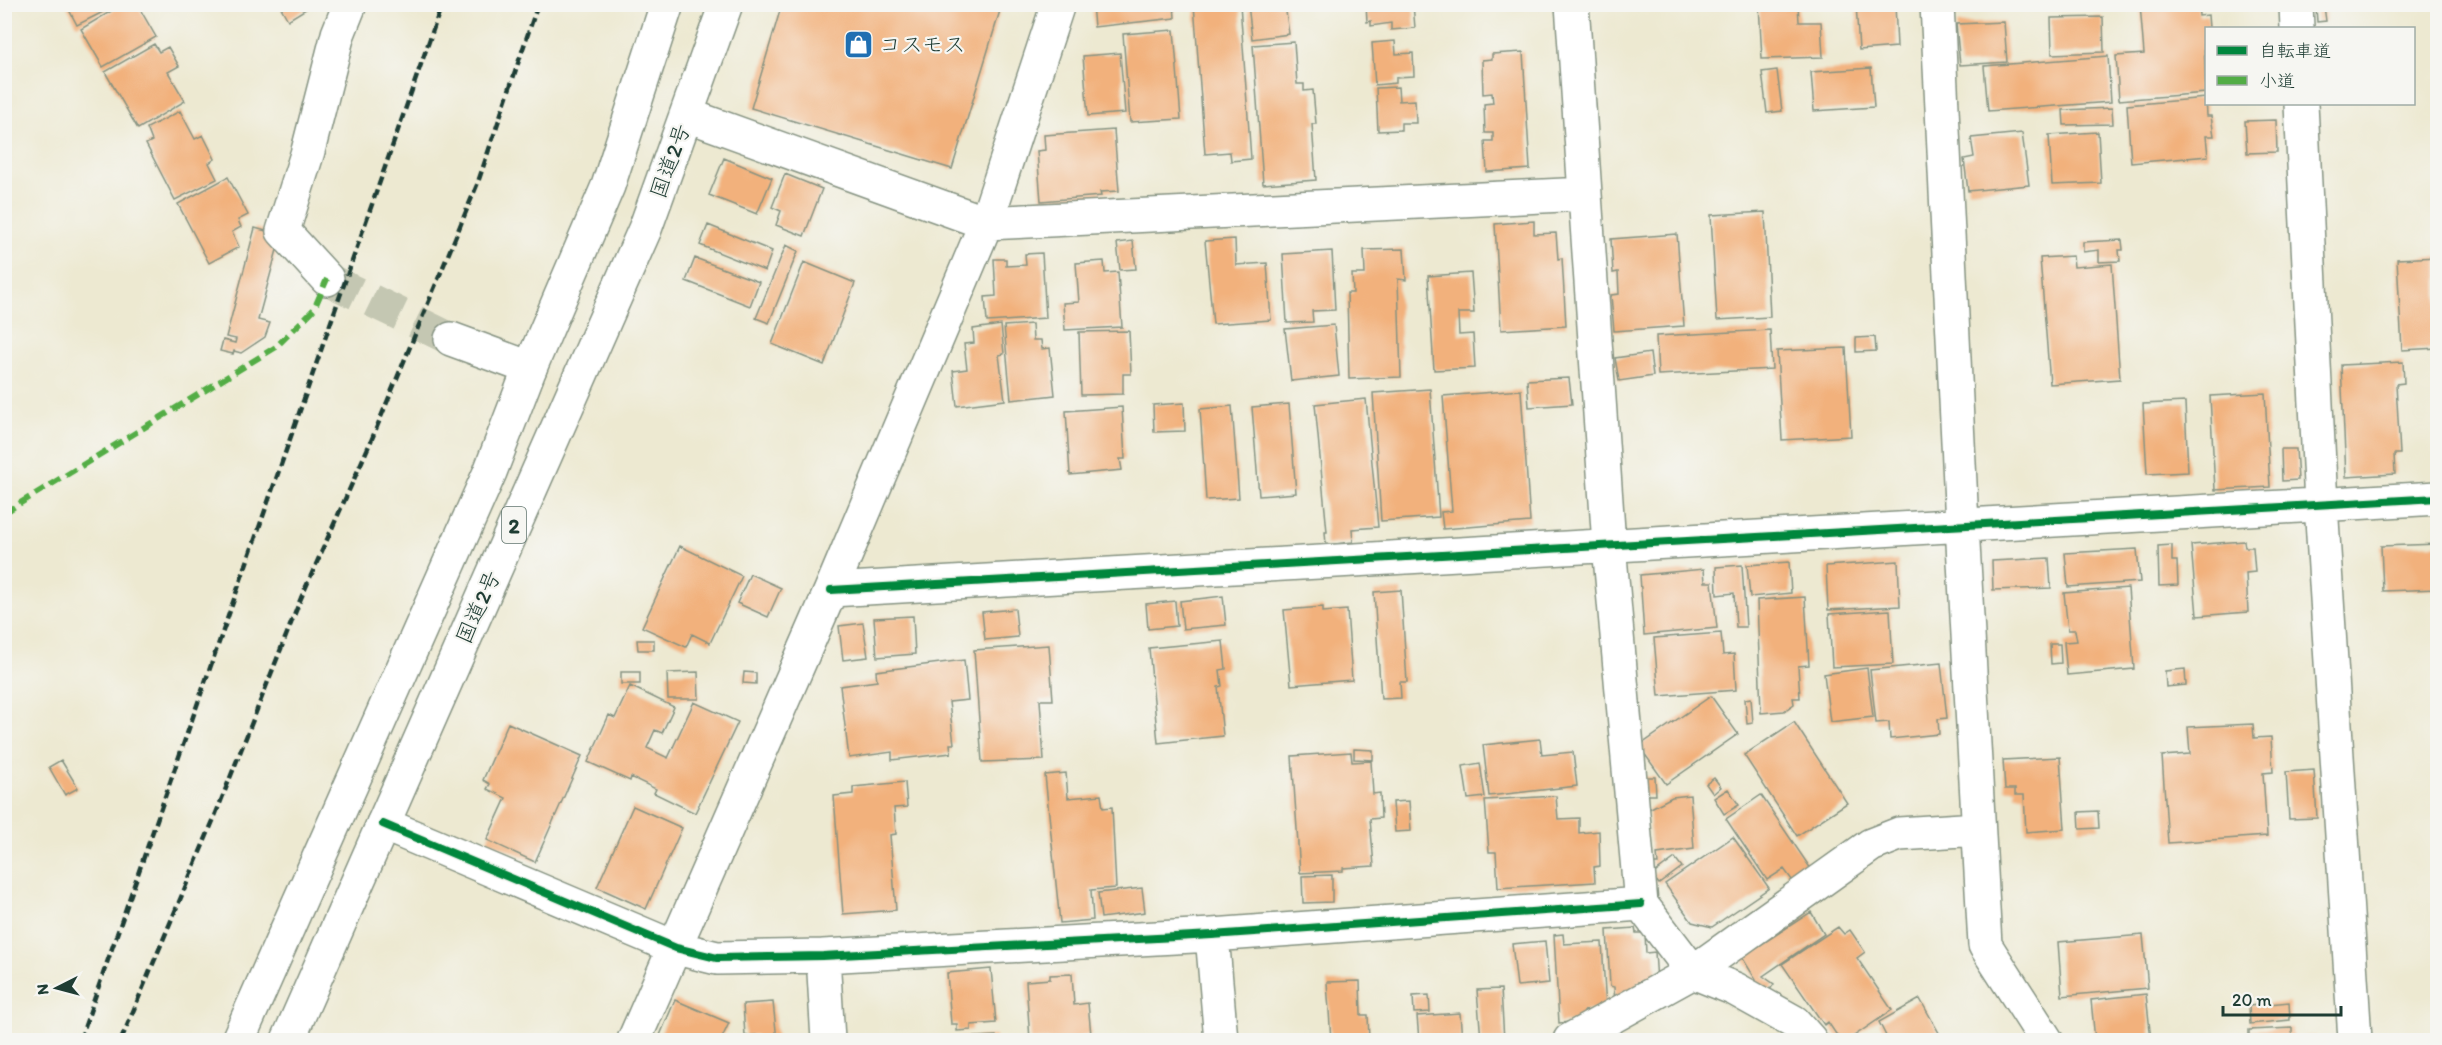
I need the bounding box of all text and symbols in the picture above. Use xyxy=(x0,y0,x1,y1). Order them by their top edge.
legend xyxy=(2205,27,2415,105)
shop icon: コスモス xyxy=(842,28,874,60)
place label: コスモス xyxy=(879,31,966,58)
text: 自転車道 xyxy=(2259,40,2331,62)
text: 小道 xyxy=(2259,70,2295,92)
street label: 国道2号 xyxy=(644,120,696,202)
road number: 2 xyxy=(502,507,526,543)
street label: 国道2号 xyxy=(450,566,506,648)
north arrow xyxy=(27,958,87,1018)
scale bar xyxy=(2223,979,2342,1017)
text: N xyxy=(33,983,53,996)
text: 20 m xyxy=(2232,989,2272,1011)

